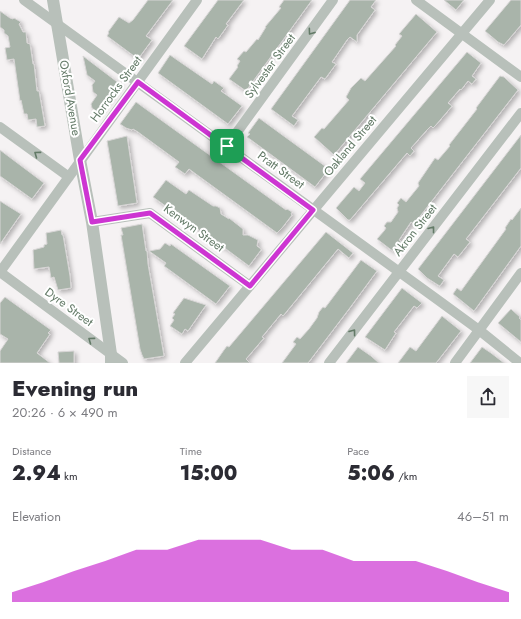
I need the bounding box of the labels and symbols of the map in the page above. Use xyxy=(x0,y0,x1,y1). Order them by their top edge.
one-way arrow xyxy=(308,27,315,34)
street label: Sylvester Street xyxy=(240,30,300,102)
street label: Horrocks Street xyxy=(86,52,146,126)
street label: Oxford Avenue xyxy=(54,59,86,137)
street label: Oakland Street xyxy=(319,112,381,180)
pin xyxy=(210,129,244,163)
street label: Pratt Street xyxy=(254,147,308,193)
one-way arrow xyxy=(35,152,42,159)
street label: Kenwyn Street xyxy=(160,200,228,256)
street label: Akron Street xyxy=(389,200,441,260)
one-way arrow xyxy=(427,226,434,233)
street label: Dyre Street xyxy=(41,283,97,331)
one-way arrow xyxy=(348,329,356,336)
one-way arrow xyxy=(89,337,96,344)

